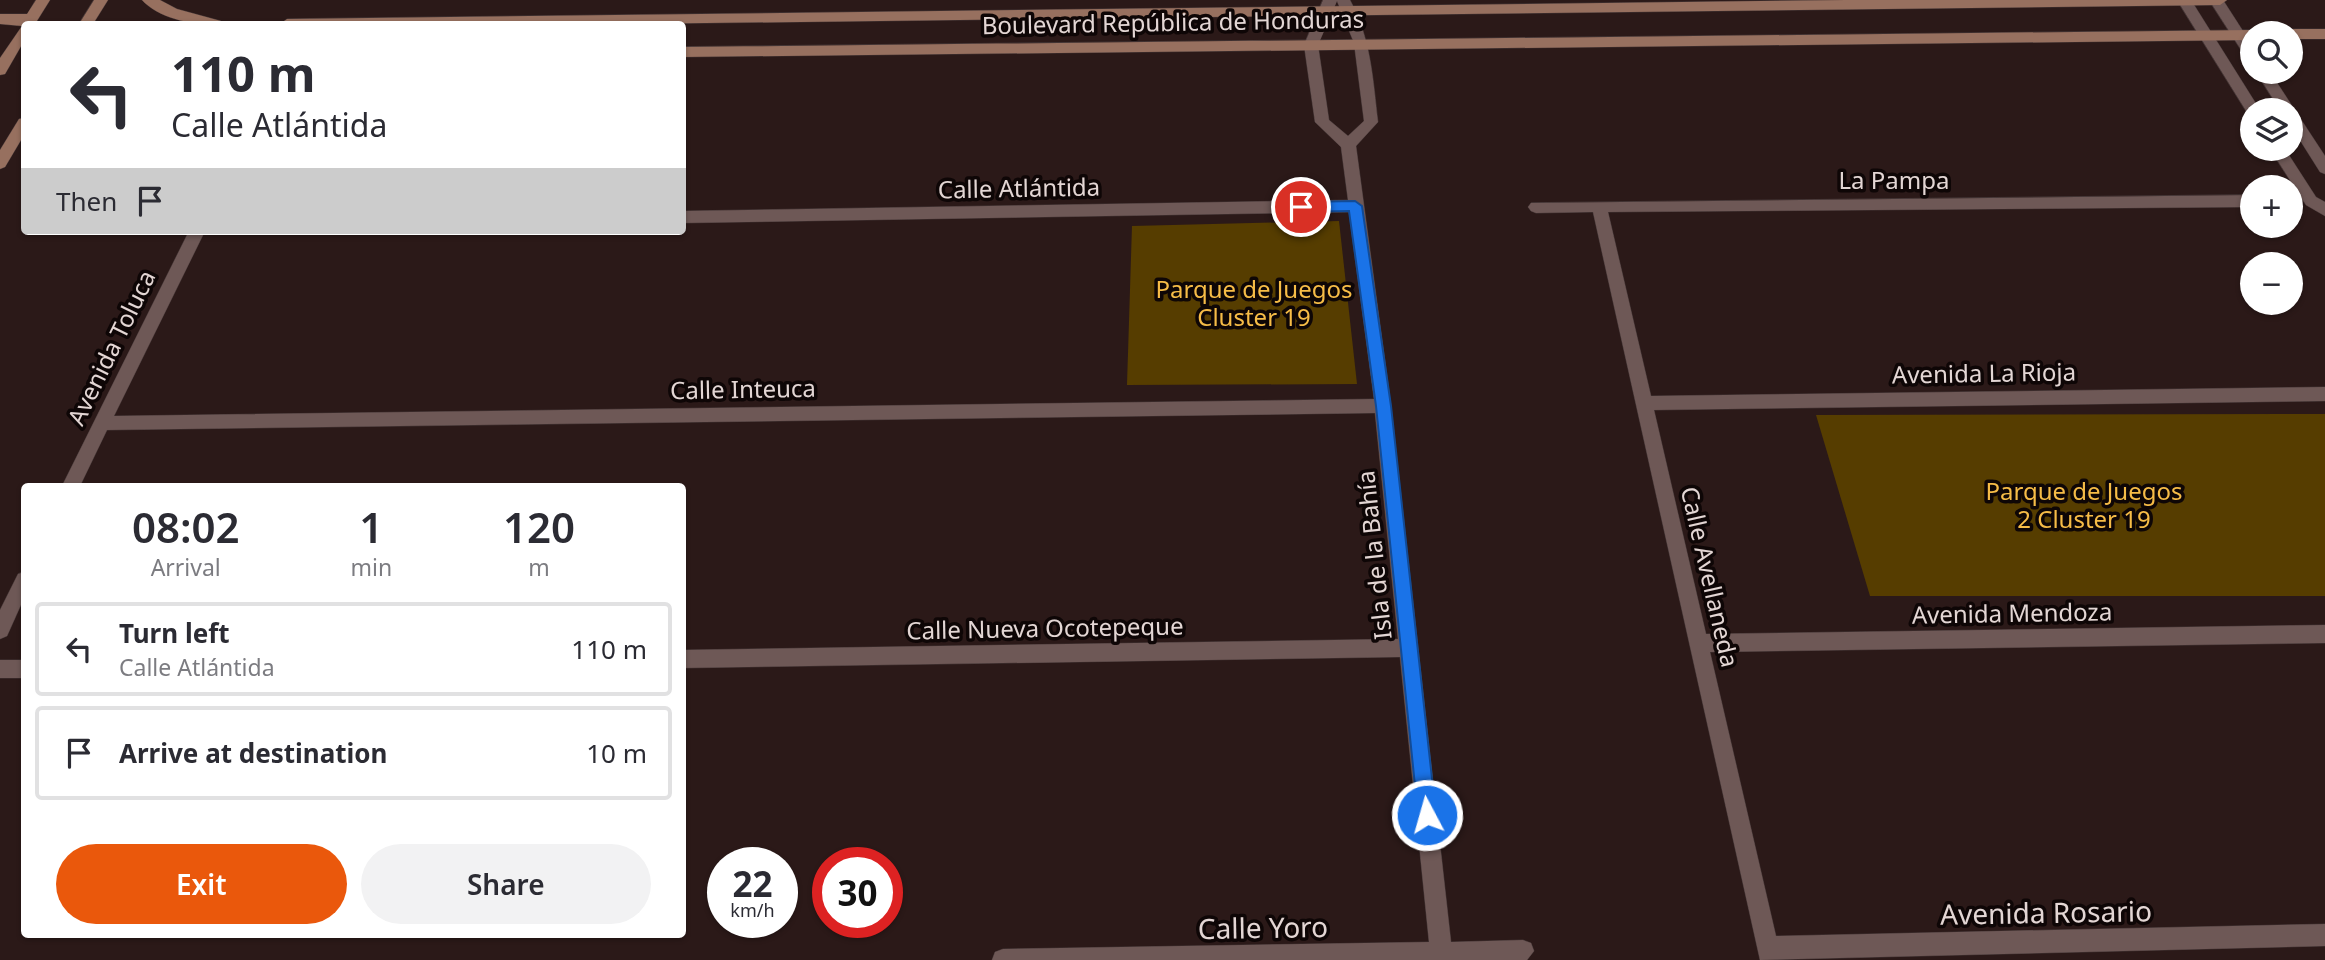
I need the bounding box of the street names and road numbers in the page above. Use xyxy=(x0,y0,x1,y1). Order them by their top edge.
street label: Boulevard República de Honduras xyxy=(982,2,1364,41)
street label: La Pampa xyxy=(1839,163,1949,196)
street label: Calle Atlántida xyxy=(938,170,1100,205)
street label: Avenida Toluca xyxy=(59,264,162,430)
street label: Avenida La Rioja xyxy=(1892,354,2076,391)
street label: Calle Inteuca xyxy=(670,371,816,406)
street label: Isla de la Bahía xyxy=(1348,469,1399,641)
street label: Calle Avellaneda xyxy=(1674,483,1747,670)
street label: Avenida Mendoza xyxy=(1911,594,2112,631)
street label: Calle Nueva Ocotepeque xyxy=(906,609,1184,646)
street label: Avenida Rosario xyxy=(1940,891,2152,933)
street label: Calle Yoro xyxy=(1198,907,1328,947)

